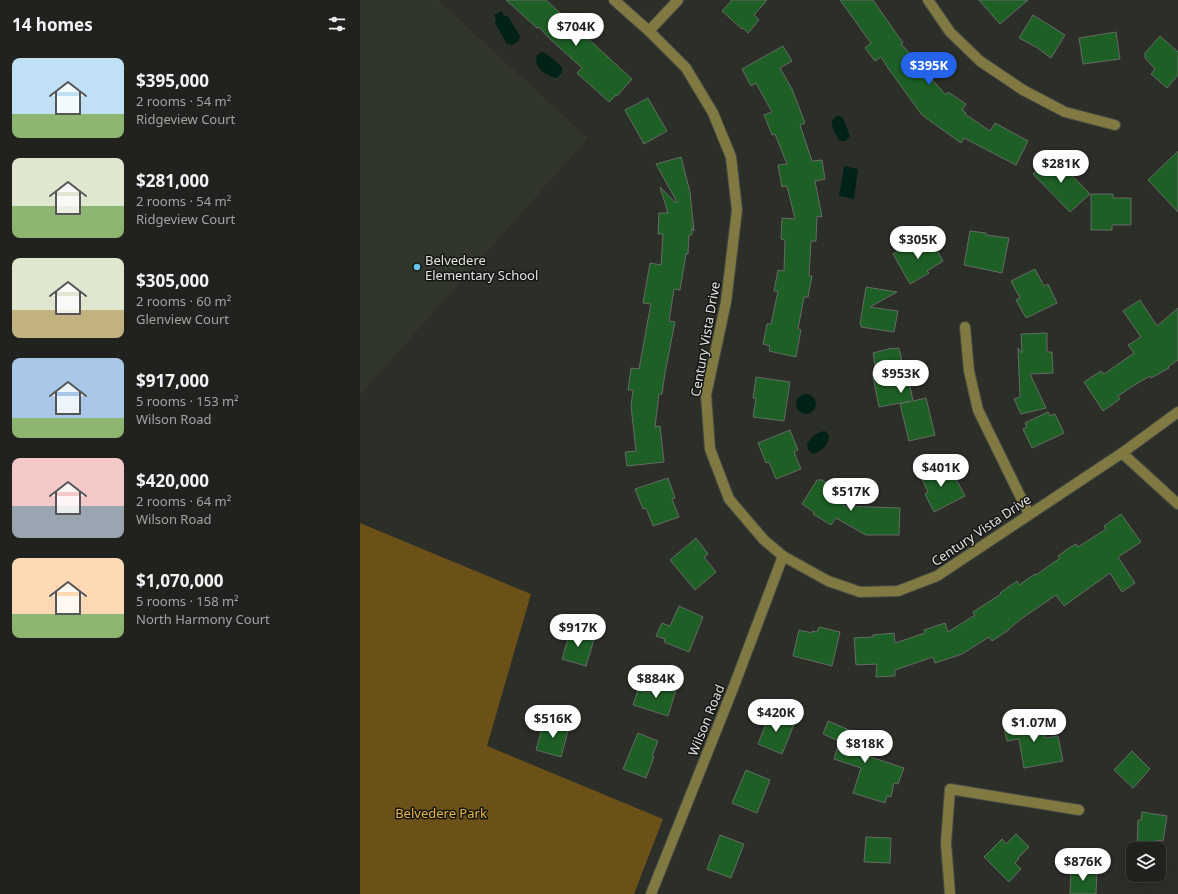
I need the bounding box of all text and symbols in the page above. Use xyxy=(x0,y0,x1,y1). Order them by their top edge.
text: 14 homes xyxy=(12,13,93,36)
icon: filters xyxy=(326,13,348,35)
pin: $704K xyxy=(548,13,604,47)
text: $704K xyxy=(557,17,595,35)
pin: $395K xyxy=(901,52,957,86)
text: $395K xyxy=(910,56,948,74)
text: $395,000 xyxy=(136,69,209,92)
icon: home xyxy=(44,74,92,122)
text: 2 rooms · 54 m² xyxy=(136,92,231,110)
text: Ridgeview Court xyxy=(136,110,235,128)
pin: $281K xyxy=(1033,150,1089,184)
text: $281K xyxy=(1042,154,1080,172)
text: $281,000 xyxy=(136,169,209,192)
icon: home xyxy=(44,174,92,222)
text: 2 rooms · 54 m² xyxy=(136,192,231,210)
text: Ridgeview Court xyxy=(136,210,235,228)
pin: $305K xyxy=(890,226,946,260)
text: $305K xyxy=(899,230,937,248)
place label: Belvedere Elementary School xyxy=(425,251,538,284)
marker: Belvedere Elementary School xyxy=(412,262,422,272)
text: $305,000 xyxy=(136,269,209,292)
icon: home xyxy=(44,274,92,322)
street label: Century Vista Drive xyxy=(686,280,724,398)
text: 2 rooms · 60 m² xyxy=(136,292,231,310)
text: Glenview Court xyxy=(136,310,229,328)
pin: $953K xyxy=(873,360,929,394)
text: $953K xyxy=(882,364,920,382)
text: $917,000 xyxy=(136,369,209,392)
icon: home xyxy=(44,374,92,422)
text: 5 rooms · 153 m² xyxy=(136,392,239,410)
text: Wilson Road xyxy=(136,410,212,428)
pin: $401K xyxy=(913,454,969,488)
text: $401K xyxy=(922,458,960,476)
text: $420,000 xyxy=(136,469,209,492)
icon: home xyxy=(44,474,92,522)
pin: $517K xyxy=(823,478,879,512)
text: $517K xyxy=(832,482,870,500)
street label: Century Vista Drive xyxy=(928,490,1034,570)
text: 2 rooms · 64 m² xyxy=(136,492,231,510)
text: Wilson Road xyxy=(136,510,212,528)
text: $1,070,000 xyxy=(136,569,223,592)
icon: home xyxy=(44,574,92,622)
text: 5 rooms · 158 m² xyxy=(136,592,239,610)
text: North Harmony Court xyxy=(136,610,270,628)
pin: $917K xyxy=(550,614,606,648)
text: $917K xyxy=(559,618,597,636)
pin: $884K xyxy=(628,665,684,699)
text: $884K xyxy=(637,669,675,687)
street label: Wilson Road xyxy=(684,682,728,758)
pin: $420K xyxy=(748,699,804,733)
text: $420K xyxy=(757,703,795,721)
pin: $516K xyxy=(525,705,581,739)
text: $516K xyxy=(534,709,572,727)
pin: $1.07M xyxy=(1001,709,1067,743)
text: $1.07M xyxy=(1011,713,1057,731)
pin: $818K xyxy=(837,730,893,764)
text: $818K xyxy=(846,734,884,752)
park label: Belvedere Park xyxy=(395,804,487,822)
map controls xyxy=(1126,842,1166,882)
button: layers xyxy=(1126,842,1166,882)
pin: $876K xyxy=(1055,848,1111,882)
text: $876K xyxy=(1064,852,1102,870)

